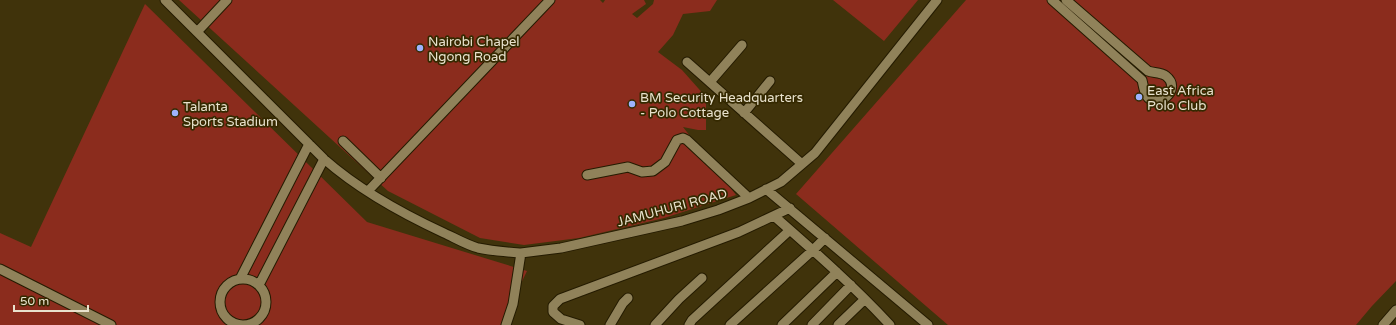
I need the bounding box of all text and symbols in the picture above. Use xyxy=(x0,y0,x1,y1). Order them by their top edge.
place label: Nairobi Chapel Ngong Road xyxy=(428,34,520,65)
marker: Nairobi Chapel Ngong Road xyxy=(415,43,425,53)
place label: East Africa Polo Club xyxy=(1147,83,1214,114)
place label: BM Security Headquarters - Polo Cottage xyxy=(640,90,803,121)
marker: East Africa Polo Club xyxy=(1134,92,1144,102)
place label: Talanta Sports Stadium xyxy=(183,99,278,130)
marker: BM Security Headquarters - Polo Cottage xyxy=(627,99,637,109)
marker: Talanta Sports Stadium xyxy=(170,108,180,118)
street label: JAMUHURI ROAD xyxy=(615,186,729,230)
scale bar xyxy=(14,287,88,313)
text: 50 m xyxy=(20,294,49,308)

